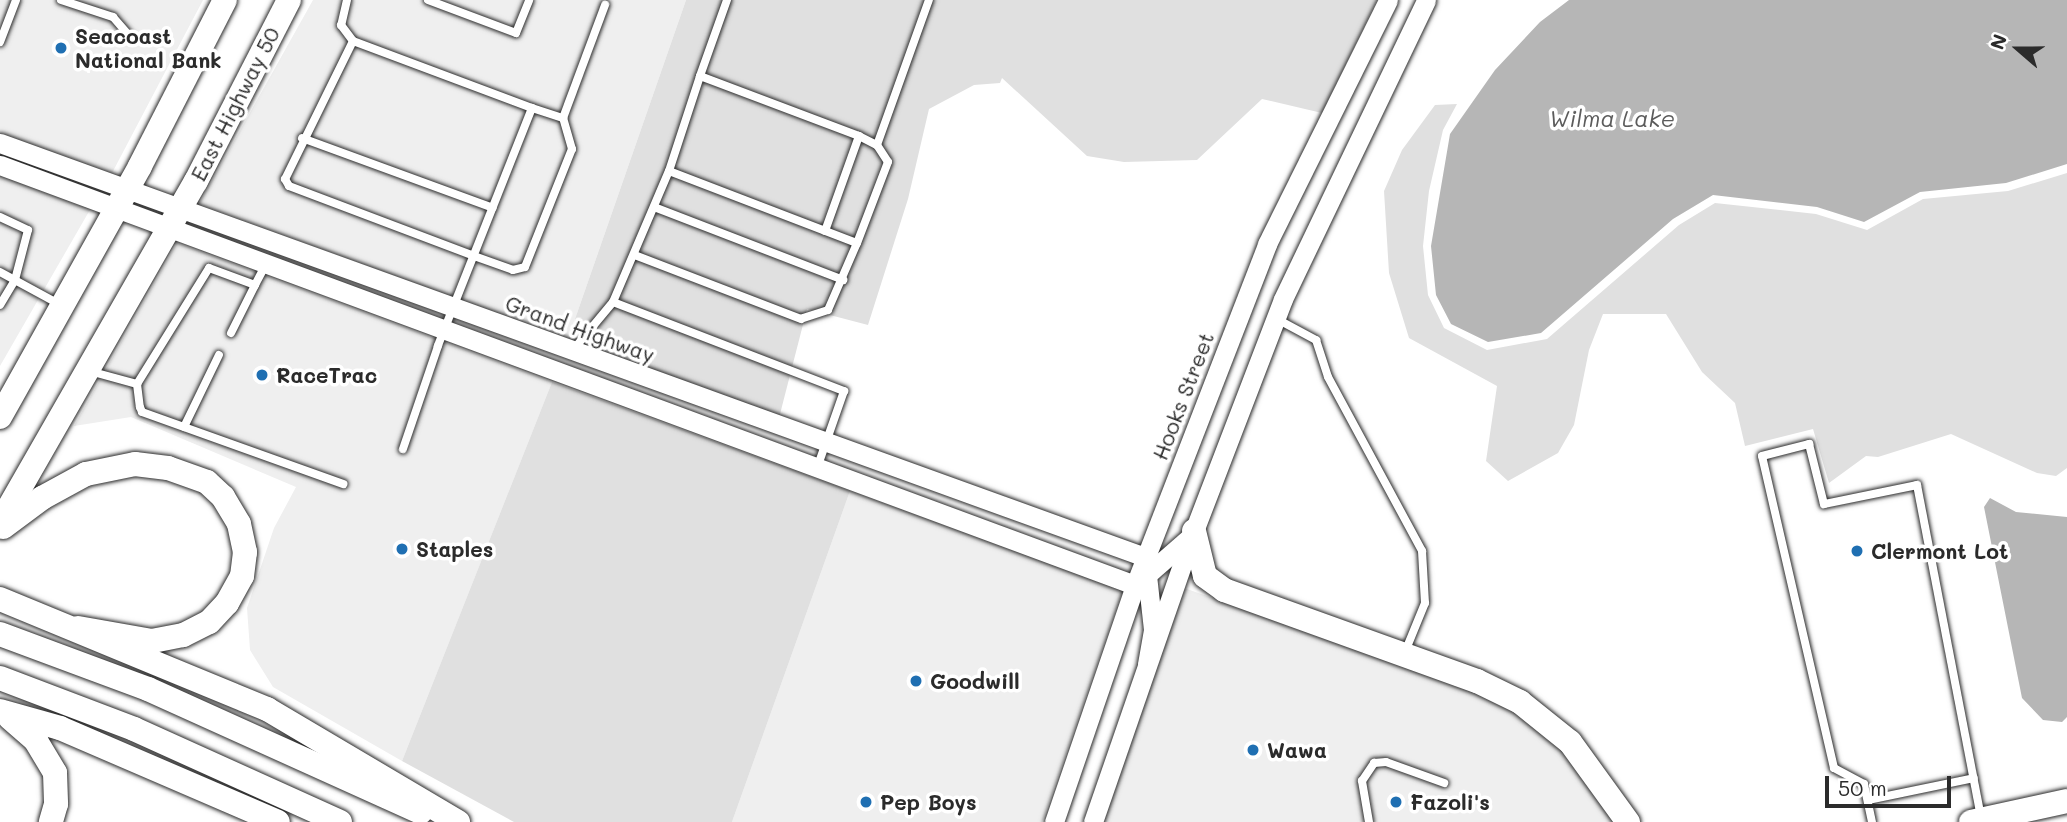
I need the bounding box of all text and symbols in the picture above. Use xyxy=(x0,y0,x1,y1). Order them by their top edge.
north arrow xyxy=(1983,14,2053,84)
place label: Seacoast National Bank xyxy=(75,23,222,73)
street label: East Highway 50 xyxy=(185,23,285,185)
text: N xyxy=(1984,31,2012,53)
marker: Seacoast National Bank xyxy=(53,40,69,56)
water label: Wilma Lake xyxy=(1549,104,1675,132)
street label: Grand Highway xyxy=(502,290,658,368)
street label: Hooks Street xyxy=(1147,329,1219,463)
place label: RaceTrac xyxy=(276,362,377,388)
marker: RaceTrac xyxy=(254,367,270,383)
place label: Staples xyxy=(416,536,493,562)
place label: Clermont Lot xyxy=(1871,538,2008,564)
marker: Staples xyxy=(394,541,410,557)
marker: Clermont Lot xyxy=(1849,543,1865,559)
place label: Goodwill xyxy=(930,668,1020,694)
marker: Goodwill xyxy=(908,673,924,689)
place label: Wawa xyxy=(1267,737,1327,763)
marker: Wawa xyxy=(1245,742,1261,758)
scale bar xyxy=(1829,762,1955,806)
text: 50 m xyxy=(1838,774,1887,801)
place label: Pep Boys xyxy=(880,789,977,815)
place label: Fazoli's xyxy=(1410,789,1490,815)
marker: Pep Boys xyxy=(858,794,874,810)
marker: Fazoli's xyxy=(1388,794,1404,810)

